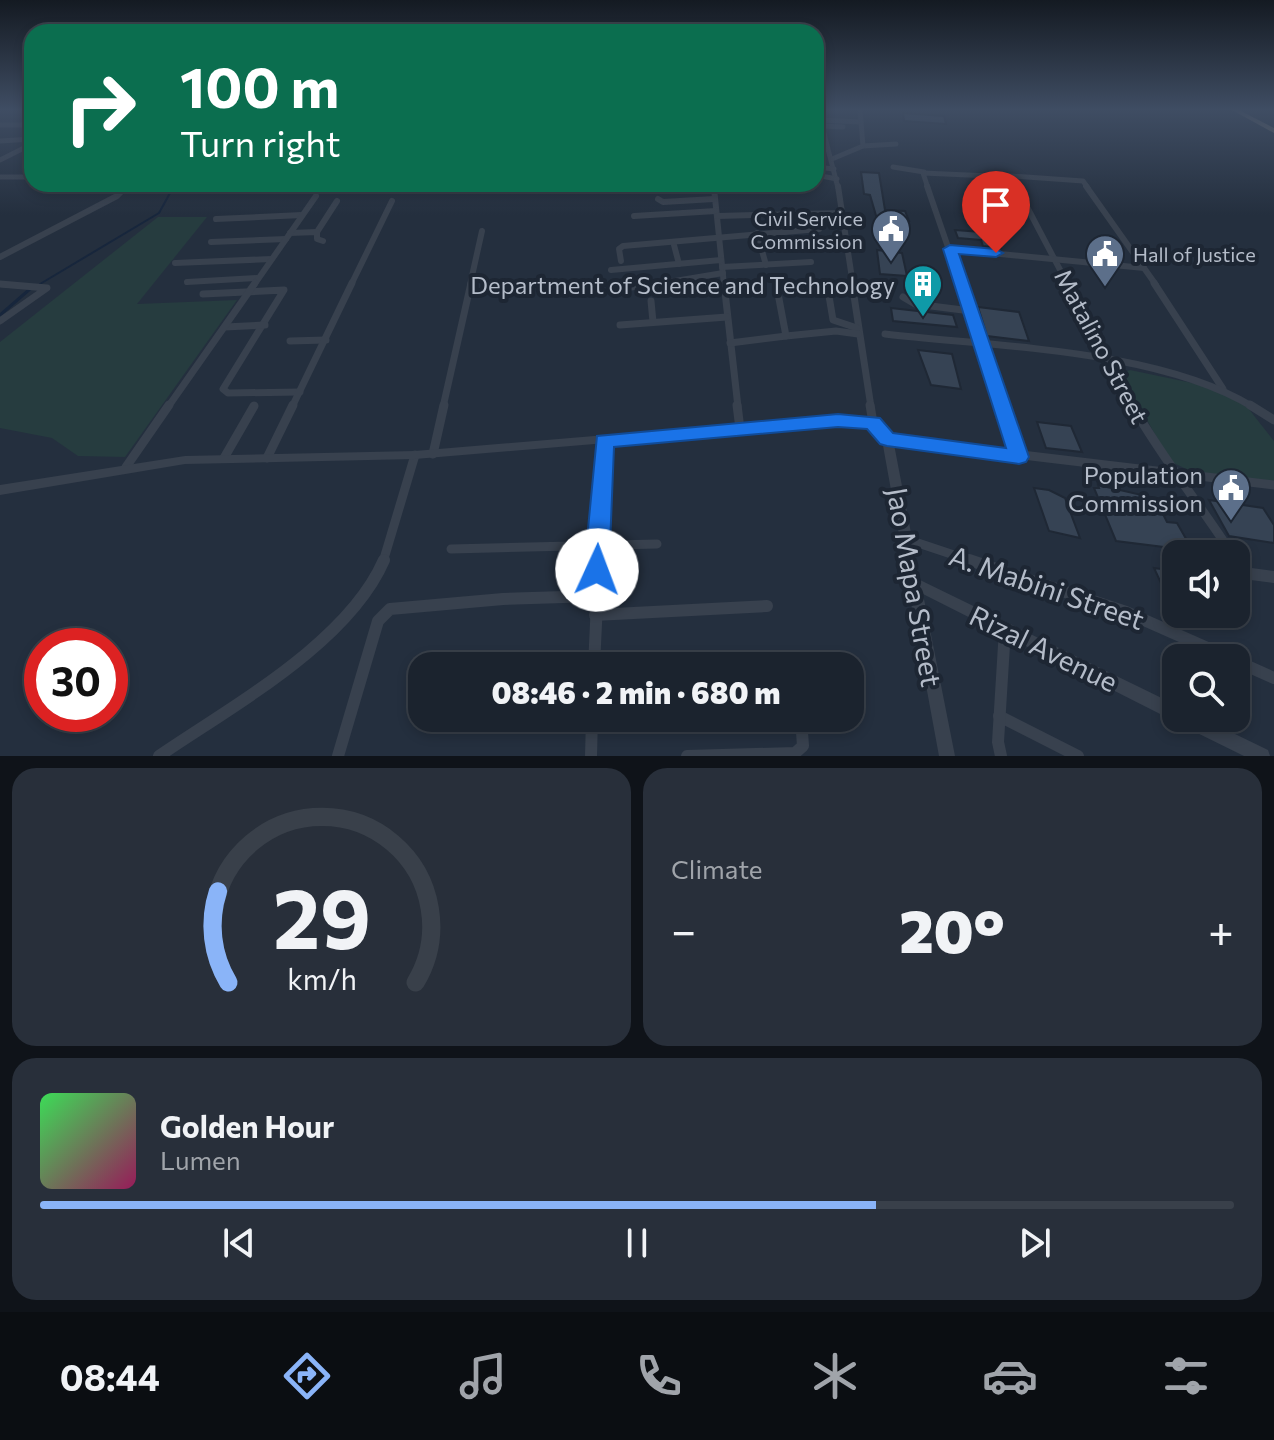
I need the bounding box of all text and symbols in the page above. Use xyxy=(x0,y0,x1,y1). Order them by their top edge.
text: 100 m xyxy=(180,51,339,120)
icon: right xyxy=(48,56,152,160)
text: Turn right xyxy=(180,120,341,164)
pin xyxy=(962,171,1030,253)
icon: arrive xyxy=(974,183,1018,227)
place label: Civil Service Commission xyxy=(751,206,863,253)
public building icon: Civil Service Commission xyxy=(870,208,912,263)
public building icon: Hall of Justice xyxy=(1084,233,1126,288)
place label: Hall of Justice xyxy=(1133,242,1256,266)
building icon: Department of Science and Technology xyxy=(902,263,944,318)
street label: Matalino Street xyxy=(1049,264,1155,428)
place label: Department of Science and Technology xyxy=(470,270,895,299)
place label: Population Commission xyxy=(1068,460,1203,517)
public building icon: Population Commission xyxy=(1210,467,1252,522)
street label: Jao Mapa Street xyxy=(881,485,949,689)
position arrow xyxy=(555,528,639,612)
street label: A. Mabini Street xyxy=(945,538,1149,636)
map controls xyxy=(1162,540,1250,732)
button: sound xyxy=(1162,540,1250,628)
street label: Rizal Avenue xyxy=(964,598,1124,698)
speed limit sign: 30 xyxy=(24,628,128,732)
button: search xyxy=(1162,644,1250,732)
text: 08:46 · 2 min · 680 m xyxy=(491,673,781,710)
text: Climate xyxy=(671,853,763,884)
text: 29 xyxy=(272,864,371,966)
text: 20° xyxy=(899,892,1005,965)
text: − xyxy=(671,902,696,956)
text: + xyxy=(1208,902,1234,956)
text: km/h xyxy=(287,961,356,996)
text: Golden Hour xyxy=(160,1107,334,1144)
text: Lumen xyxy=(160,1144,241,1175)
icon: previous xyxy=(217,1221,261,1265)
icon: pause xyxy=(615,1221,659,1265)
icon: next xyxy=(1013,1221,1057,1265)
icon: directions xyxy=(279,1348,335,1404)
icon: music xyxy=(455,1348,511,1404)
icon: phone xyxy=(631,1348,687,1404)
icon: climate xyxy=(807,1348,863,1404)
icon: car xyxy=(982,1348,1038,1404)
icon: filters xyxy=(1158,1348,1214,1404)
text: 08:44 xyxy=(60,1354,160,1398)

